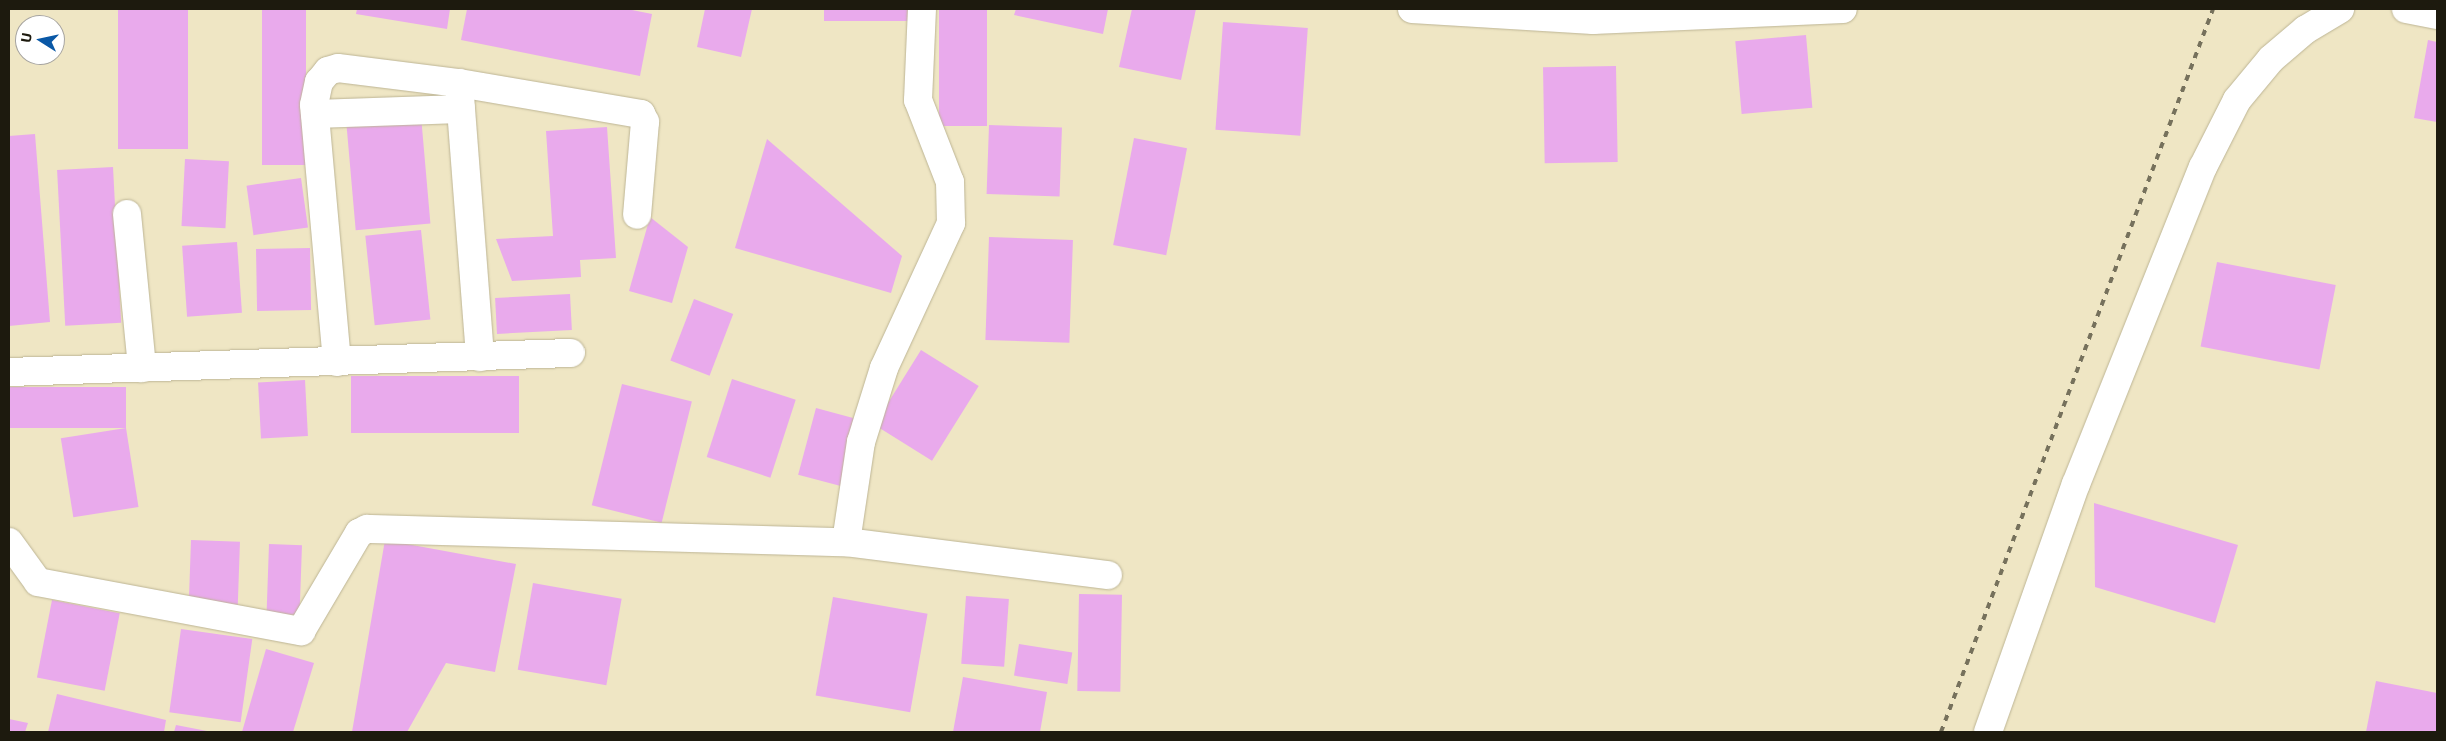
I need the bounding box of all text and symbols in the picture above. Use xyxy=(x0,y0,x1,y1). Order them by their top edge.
north arrow xyxy=(15,15,65,65)
text: U xyxy=(17,31,35,44)

